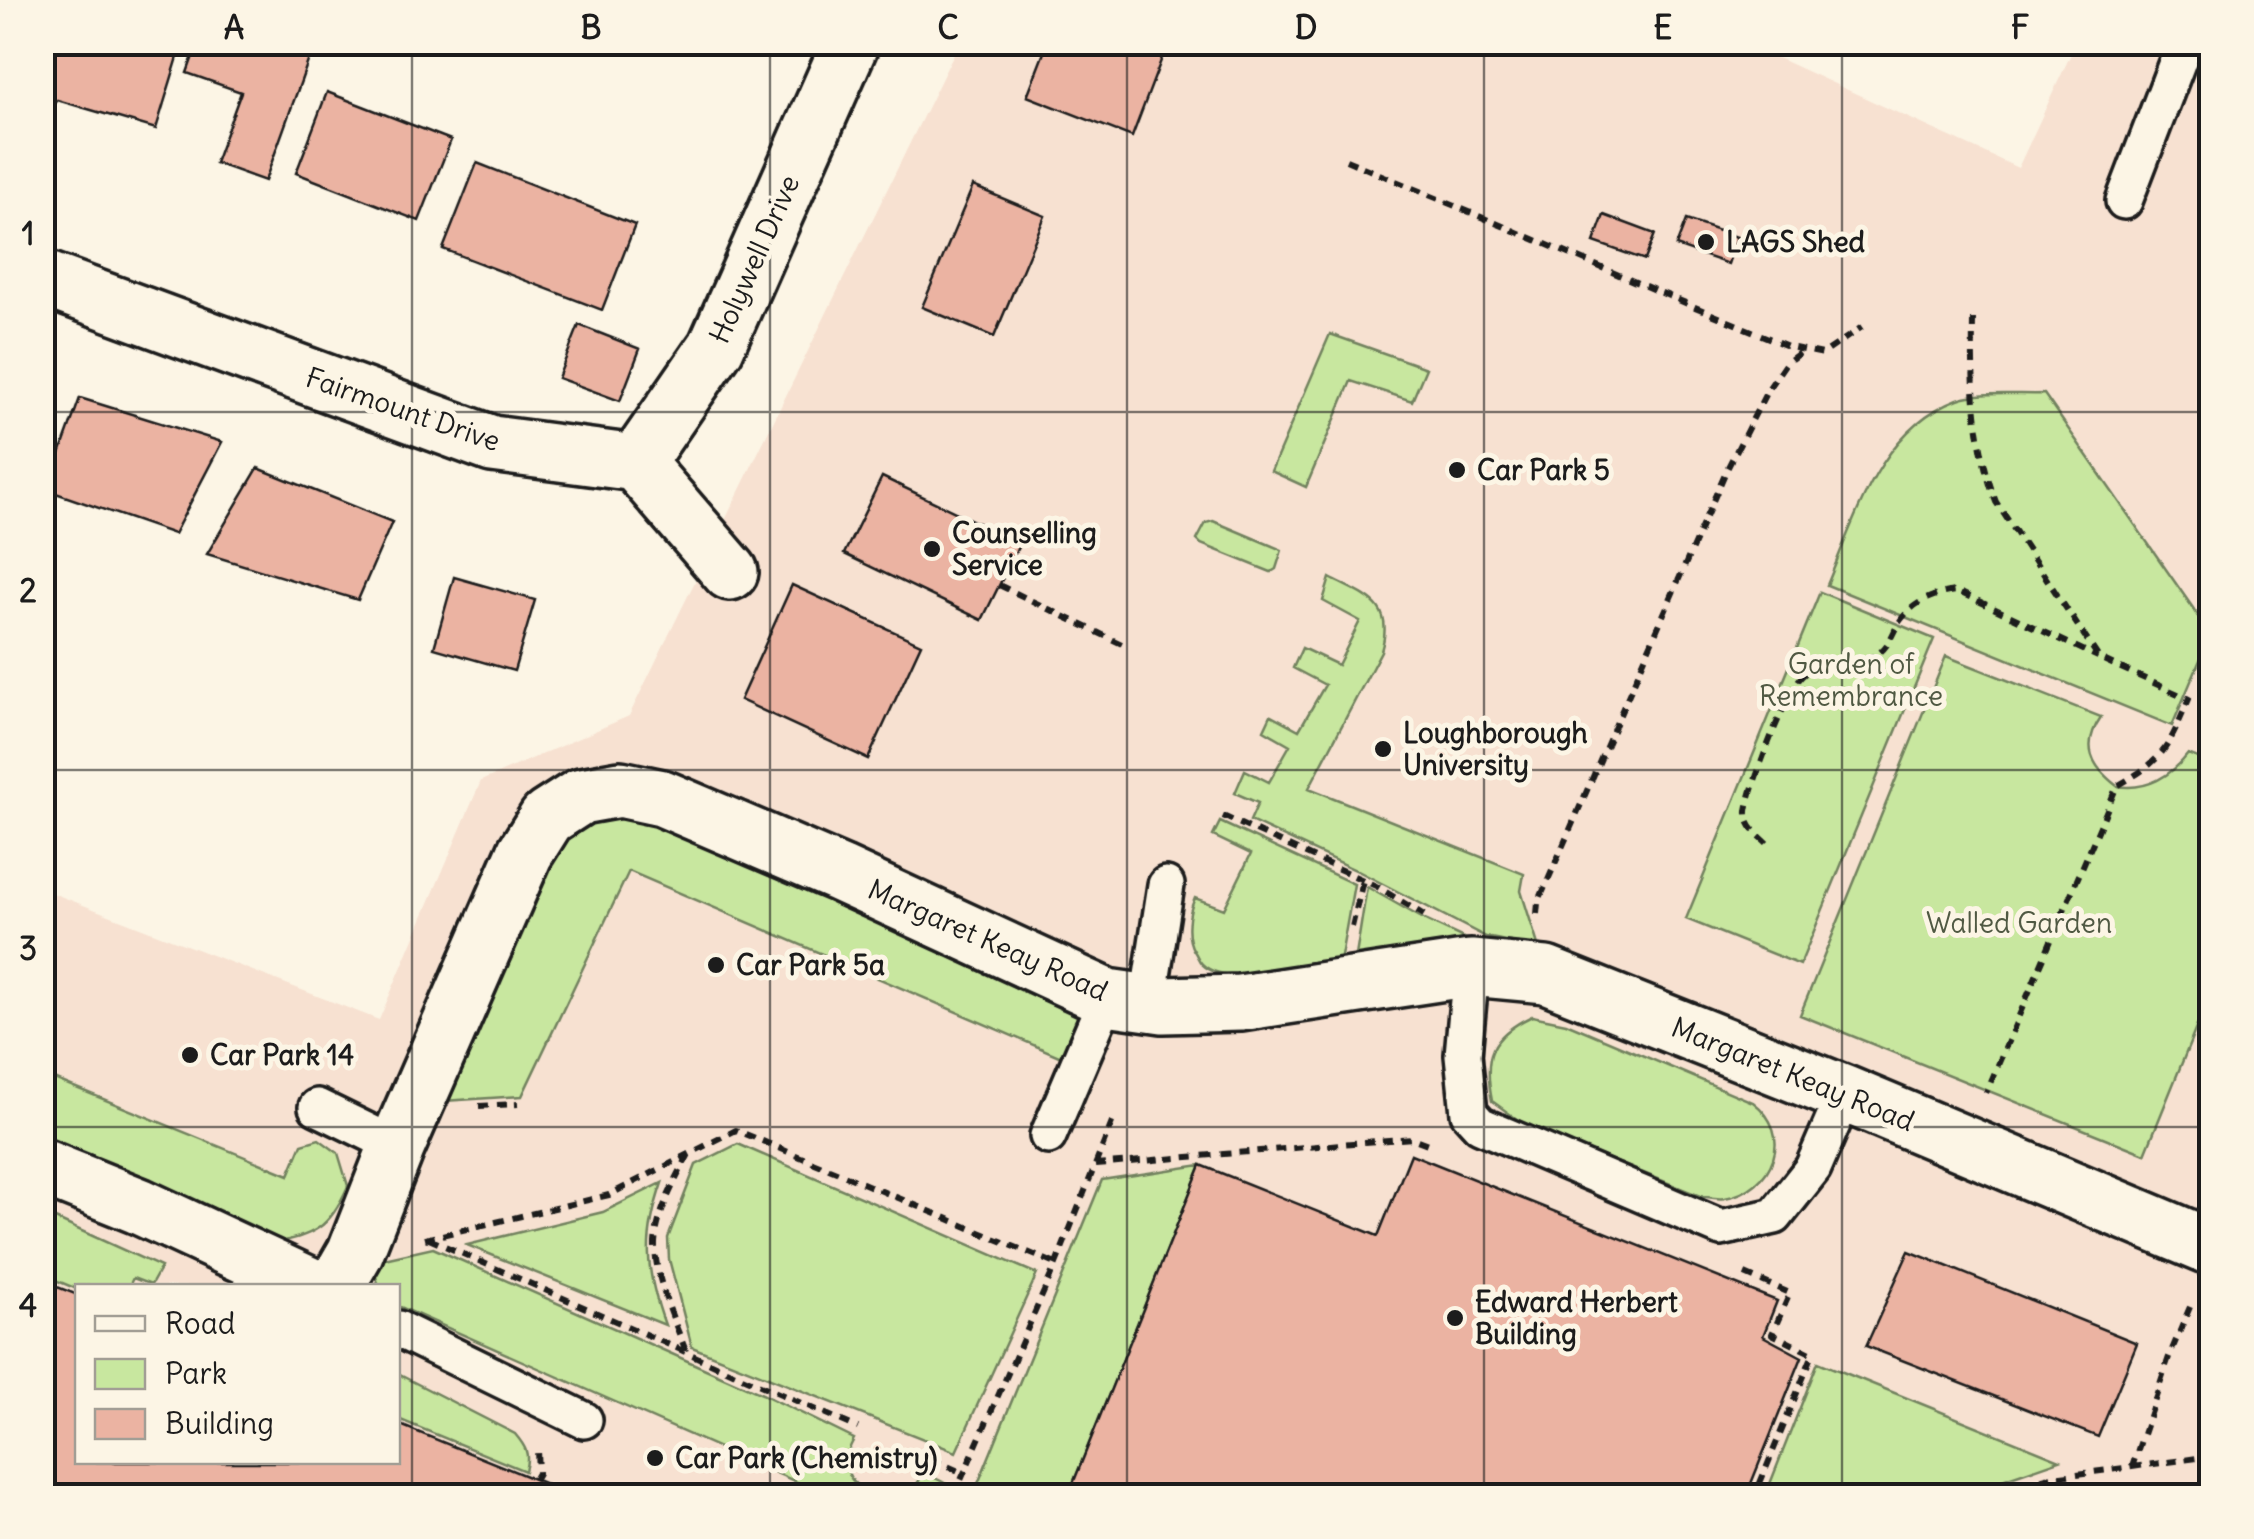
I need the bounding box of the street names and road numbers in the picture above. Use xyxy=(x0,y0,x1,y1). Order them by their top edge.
street label: Holywell Drive xyxy=(701,169,807,349)
street label: Fairmount Drive xyxy=(301,359,505,459)
street label: Margaret Keay Road xyxy=(862,871,1114,1009)
street label: Margaret Keay Road xyxy=(1666,1009,1920,1139)

